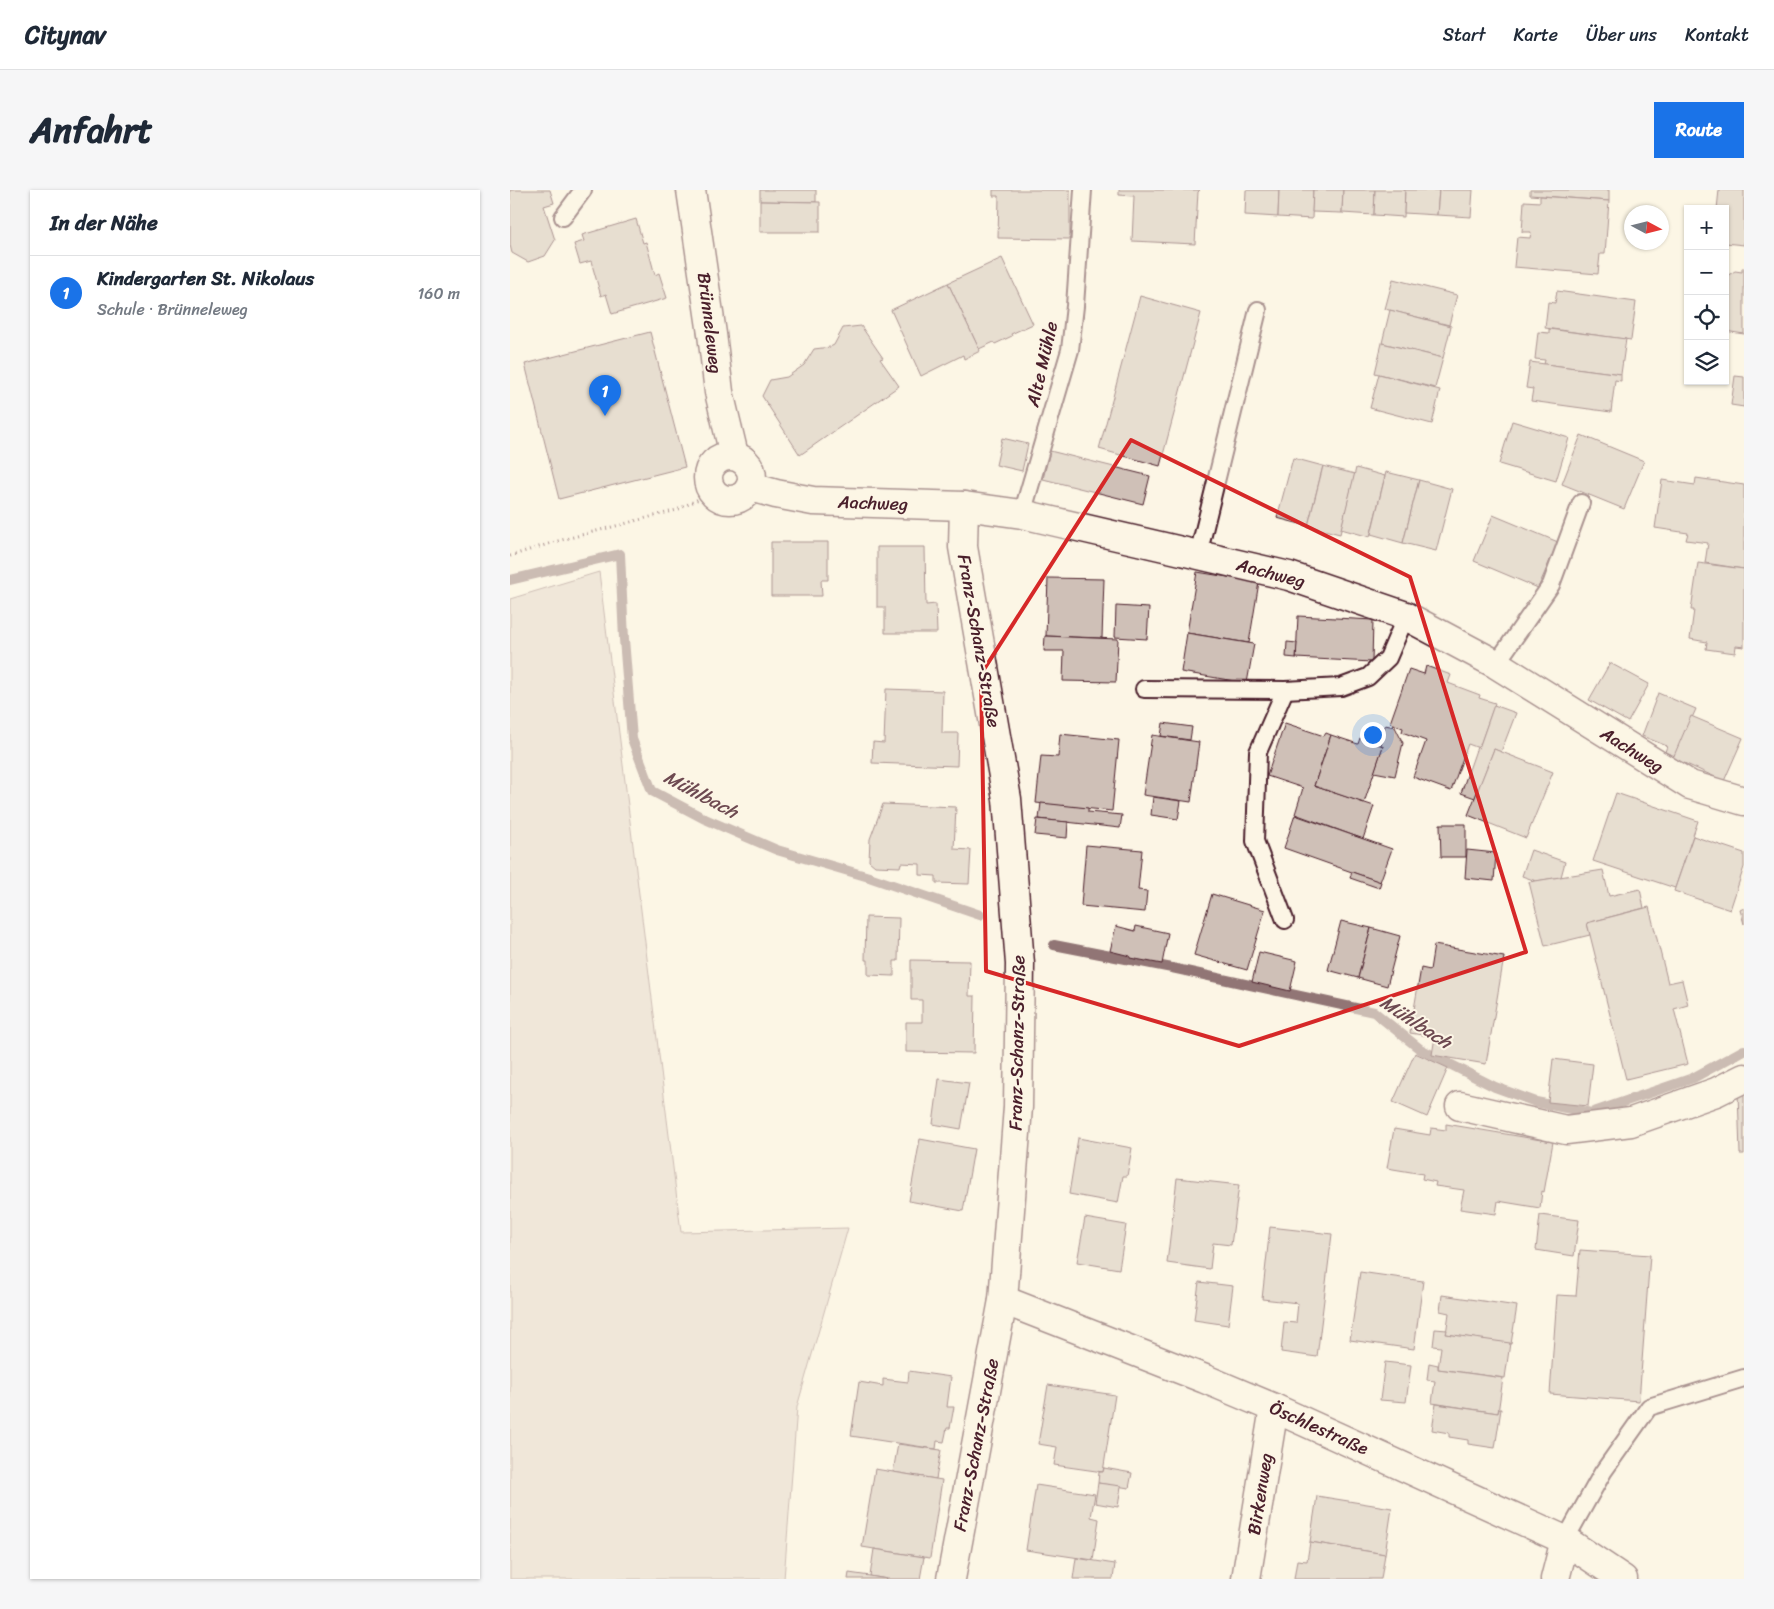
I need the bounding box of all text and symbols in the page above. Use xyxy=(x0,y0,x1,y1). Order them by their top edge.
text: Citynav xyxy=(25,14,106,56)
text: Start xyxy=(1443,19,1486,51)
text: Karte xyxy=(1514,19,1558,51)
text: Über uns xyxy=(1586,19,1657,51)
text: Kontakt xyxy=(1685,19,1749,51)
text: Anfahrt xyxy=(30,99,153,161)
button: Route xyxy=(1654,102,1744,158)
text: In der Nähe xyxy=(50,204,158,242)
north arrow xyxy=(1624,205,1669,250)
map controls xyxy=(1684,205,1729,385)
button: + xyxy=(1684,205,1729,250)
button: − xyxy=(1684,250,1729,295)
text: Kindergarten St. Nikolaus xyxy=(97,262,314,295)
street label: Brünneleweg xyxy=(688,271,732,375)
text: 1 xyxy=(63,279,69,308)
text: 160 m xyxy=(417,279,460,308)
text: Schule · Brünneleweg xyxy=(97,295,248,324)
button: locate xyxy=(1684,295,1729,340)
street label: Alte Mühle xyxy=(1016,318,1067,411)
button: layers xyxy=(1684,340,1729,385)
pin: 1 xyxy=(589,375,621,416)
street label: Aachweg xyxy=(836,486,909,520)
street label: Aachweg xyxy=(1232,548,1309,598)
street label: Franz-Schanz-Straße xyxy=(948,552,1010,730)
street label: Aachweg xyxy=(1593,717,1670,782)
your location xyxy=(1360,722,1386,748)
water label: Mühlbach xyxy=(658,761,746,828)
street label: Franz-Schanz-Straße xyxy=(999,955,1035,1131)
water label: Mühlbach xyxy=(1373,986,1460,1059)
street label: Franz-Schanz-Straße xyxy=(944,1356,1008,1534)
street label: Öschlestraße xyxy=(1264,1392,1374,1464)
street label: Birkenweg xyxy=(1238,1451,1282,1537)

